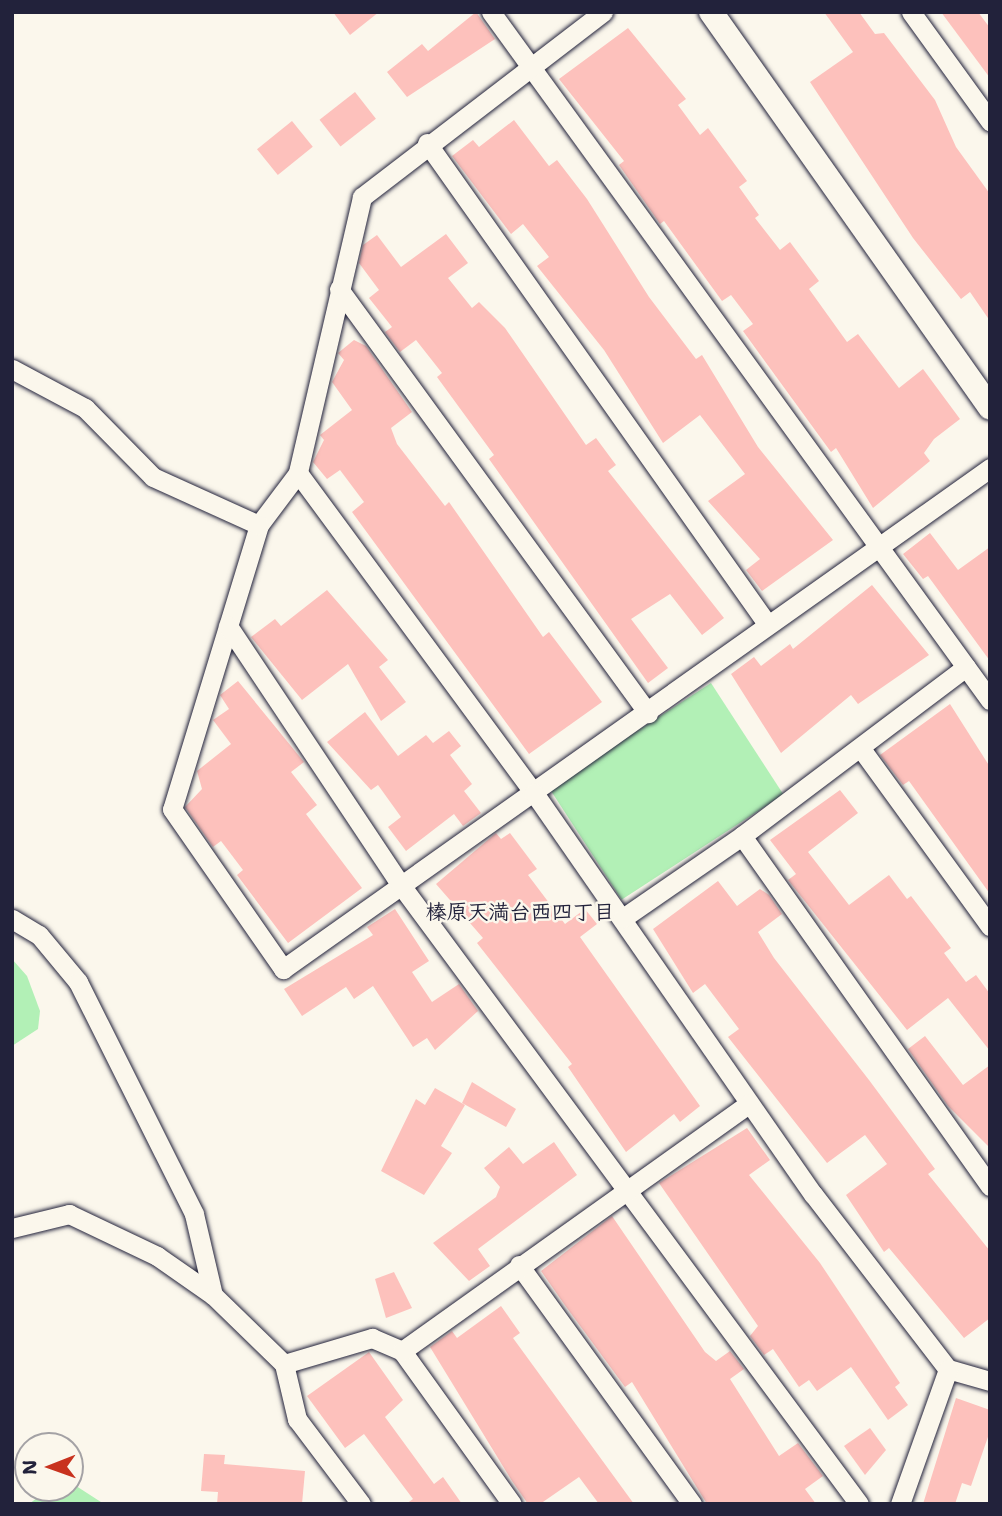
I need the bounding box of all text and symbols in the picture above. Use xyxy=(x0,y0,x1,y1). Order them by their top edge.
district label: 榛原天満台西四丁目 xyxy=(426,899,614,925)
north arrow xyxy=(14,1432,84,1502)
text: N xyxy=(17,1460,42,1475)

